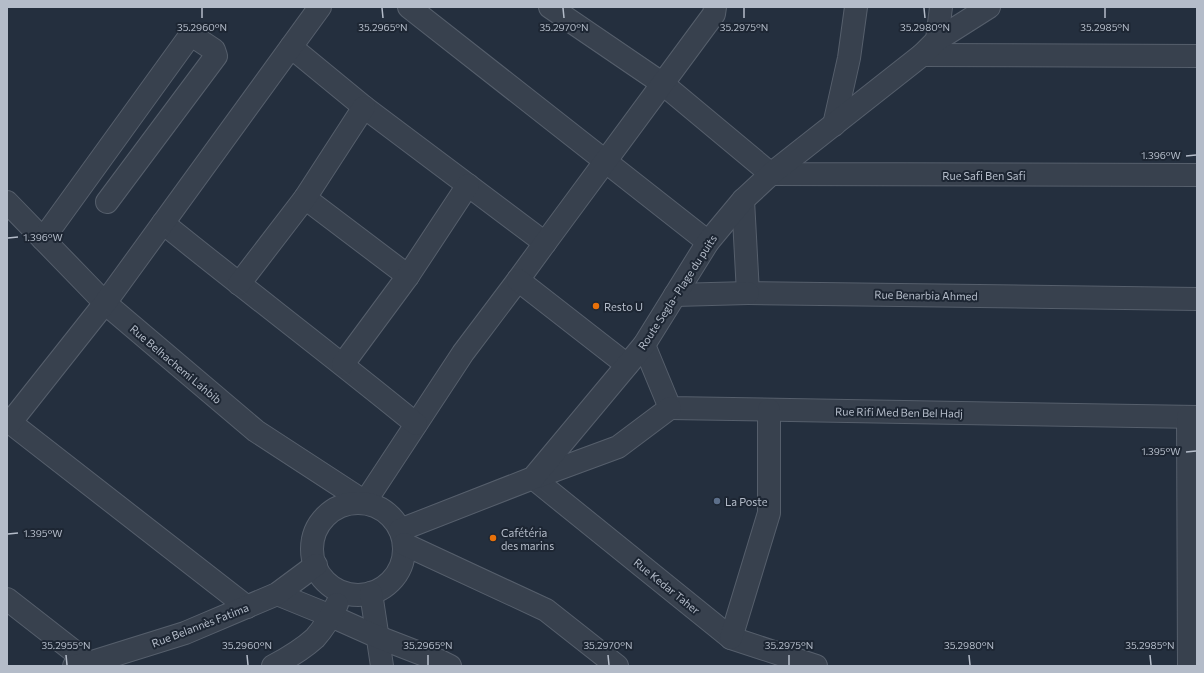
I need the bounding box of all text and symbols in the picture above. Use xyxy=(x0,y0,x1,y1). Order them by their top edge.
text: 35.2960°N xyxy=(177,21,227,33)
text: 35.2965°N xyxy=(358,21,408,33)
text: 35.2970°N xyxy=(539,21,589,33)
text: 35.2975°N xyxy=(720,21,768,33)
text: 35.2980°N xyxy=(900,21,950,33)
text: 35.2985°N xyxy=(1080,21,1130,33)
text: 1.396°W xyxy=(1141,149,1181,161)
street label: Rue Safi Ben Safi xyxy=(942,169,1026,182)
text: 1.396°W xyxy=(23,231,63,243)
street label: Route Segla- Plage du puits xyxy=(635,232,719,352)
street label: Rue Benarbia Ahmed xyxy=(874,288,978,302)
place label: Resto U xyxy=(604,300,643,313)
marker: Resto U xyxy=(591,301,601,311)
street label: Rue Belhachemi Lahbib xyxy=(128,322,224,406)
street label: Rue Rifi Med Ben Bel Hadj xyxy=(835,404,963,420)
text: 1.395°W xyxy=(1141,445,1181,457)
place label: La Poste xyxy=(725,495,768,508)
marker: La Poste xyxy=(712,496,722,506)
place label: Cafétéria des marins xyxy=(501,526,554,552)
text: 1.395°W xyxy=(23,527,63,539)
marker: Cafétéria des marins xyxy=(488,533,498,543)
street label: Rue Kedar Taher xyxy=(631,555,703,617)
street label: Rue Belannès Fatima xyxy=(150,600,250,650)
text: 35.2955°N xyxy=(42,639,90,651)
text: 35.2960°N xyxy=(222,639,272,651)
text: 35.2965°N xyxy=(403,639,453,651)
text: 35.2970°N xyxy=(583,639,633,651)
text: 35.2975°N xyxy=(765,639,813,651)
text: 35.2980°N xyxy=(944,639,994,651)
text: 35.2985°N xyxy=(1125,639,1175,651)

